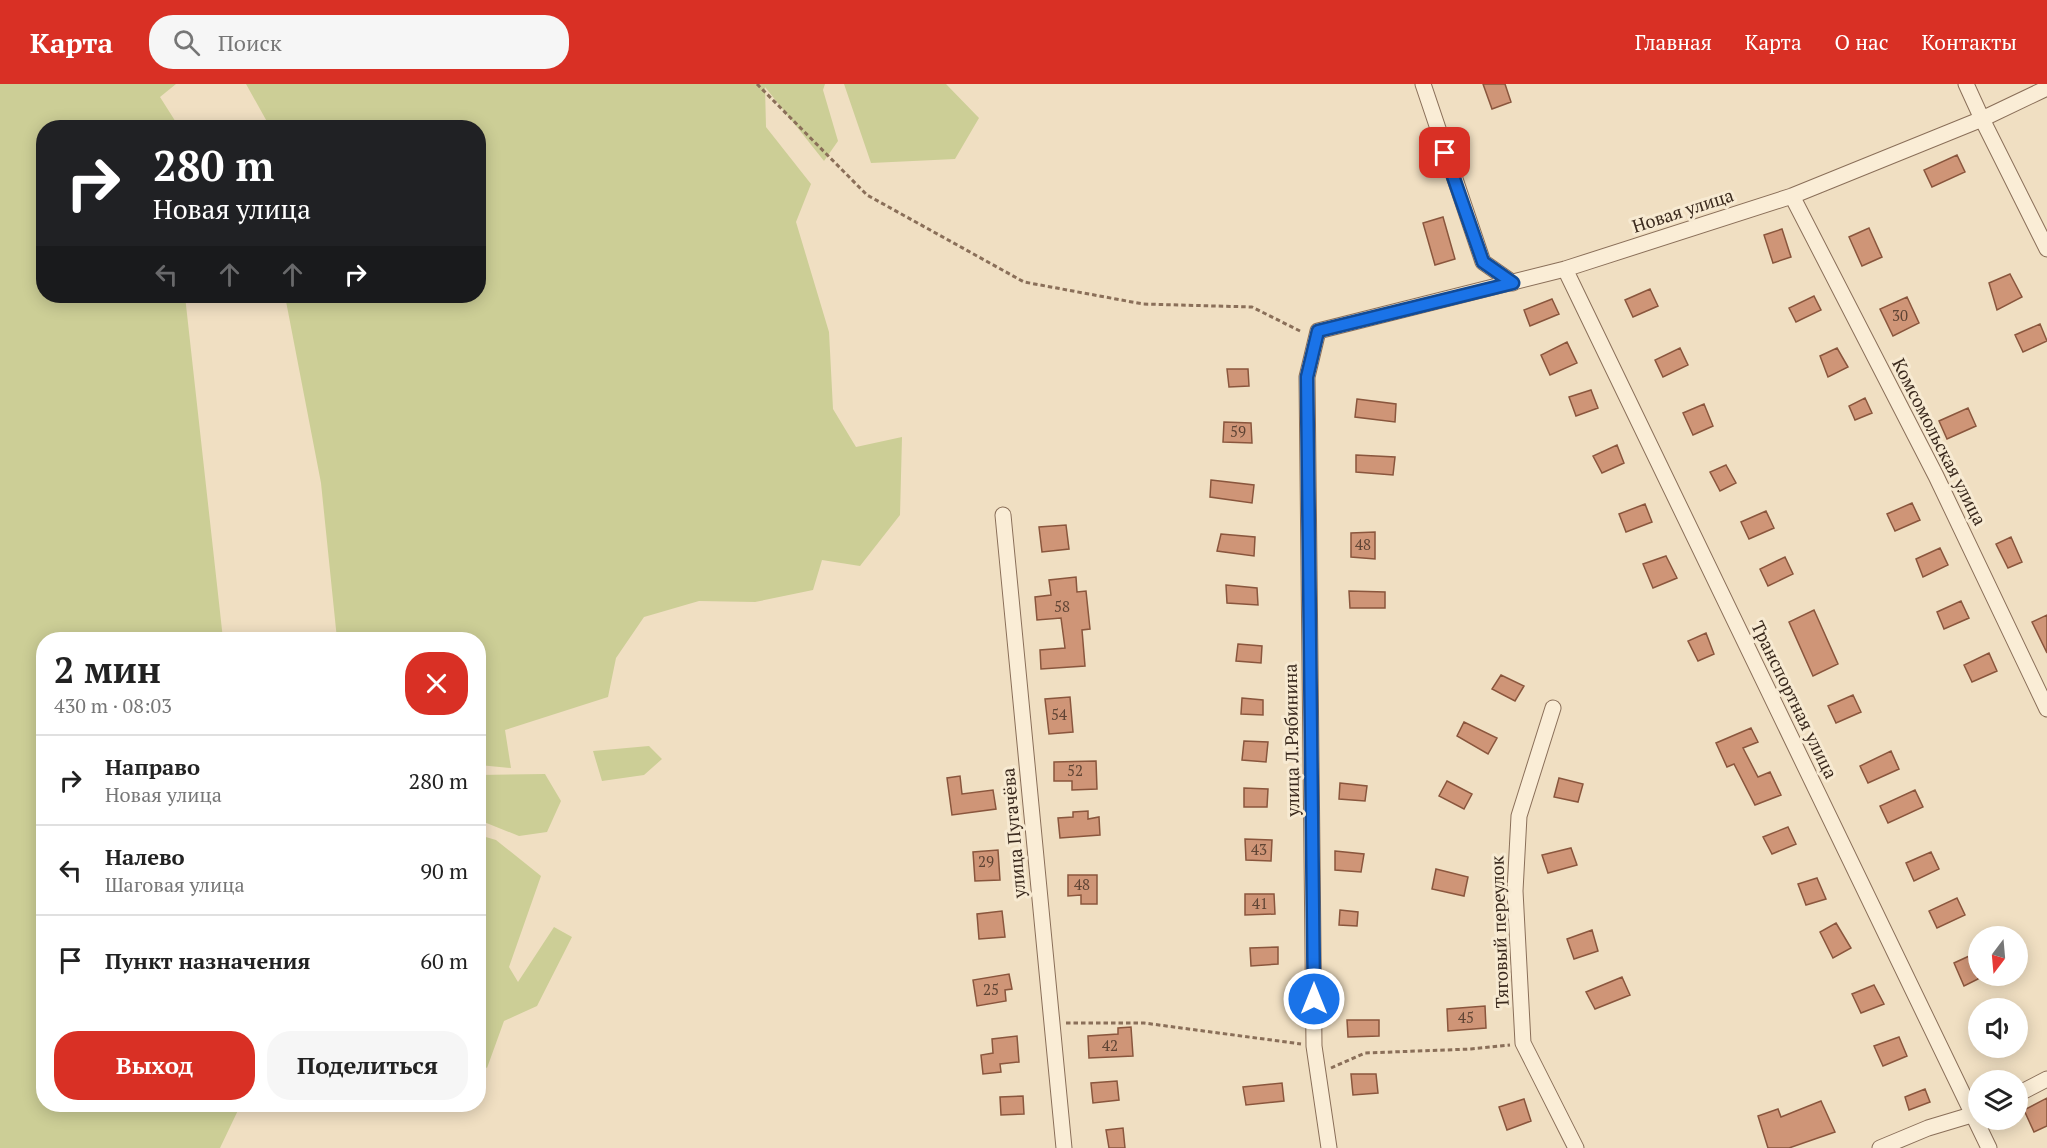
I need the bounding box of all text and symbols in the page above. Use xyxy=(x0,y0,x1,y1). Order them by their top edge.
search box xyxy=(149,15,569,69)
text: Карта xyxy=(30,24,113,61)
icon: search xyxy=(170,26,203,59)
text: Поиск xyxy=(218,28,282,57)
text: Главная xyxy=(1635,28,1712,56)
text: Карта xyxy=(1745,28,1802,56)
text: О нас xyxy=(1835,28,1888,56)
text: Контакты xyxy=(1921,28,2017,56)
pin xyxy=(1419,127,1470,178)
icon: arrive xyxy=(1428,136,1461,169)
text: 280 m xyxy=(153,137,274,193)
icon: right xyxy=(54,144,132,222)
street label: Новая улица xyxy=(1629,182,1736,238)
text: Новая улица xyxy=(153,191,311,227)
icon: left xyxy=(150,258,183,291)
icon: ahead xyxy=(213,258,246,291)
icon: ahead xyxy=(276,258,309,291)
icon: right xyxy=(339,258,372,291)
house number: 30 xyxy=(1892,305,1908,325)
street label: Комсомольская улица xyxy=(1887,354,1992,529)
house number: 59 xyxy=(1230,421,1246,441)
house number: 48 xyxy=(1355,534,1371,554)
house number: 58 xyxy=(1054,596,1070,616)
street label: Транспортная улица xyxy=(1746,617,1844,782)
text: 2 мин xyxy=(54,646,161,693)
button: close xyxy=(405,652,468,715)
street label: улица Л.Рябинина xyxy=(1278,663,1304,818)
text: 430 m · 08:03 xyxy=(54,692,172,719)
house number: 54 xyxy=(1051,704,1067,724)
text: Направо xyxy=(105,752,200,781)
house number: 52 xyxy=(1067,760,1083,780)
icon: right xyxy=(54,764,87,797)
text: 280 m xyxy=(408,766,468,795)
street label: улица Пугачёва xyxy=(995,767,1031,900)
text: Новая улица xyxy=(105,781,222,808)
house number: 43 xyxy=(1251,839,1267,859)
text: Налево xyxy=(105,842,185,871)
house number: 29 xyxy=(978,851,994,871)
icon: left xyxy=(54,854,87,887)
street label: Тяговый переулок xyxy=(1484,855,1514,1009)
text: 90 m xyxy=(420,856,468,885)
text: Шаговая улица xyxy=(105,871,245,898)
house number: 48 xyxy=(1074,874,1090,894)
house number: 41 xyxy=(1252,893,1268,913)
north arrow xyxy=(1968,926,2028,986)
map controls xyxy=(1968,926,2028,1130)
icon: arrive xyxy=(54,944,87,977)
text: Пункт назначения xyxy=(105,946,310,975)
text: 60 m xyxy=(420,946,468,975)
position arrow xyxy=(1282,967,1346,1031)
house number: 25 xyxy=(983,979,999,999)
button: sound xyxy=(1968,998,2028,1058)
house number: 45 xyxy=(1458,1007,1474,1027)
button: Выход xyxy=(54,1031,255,1100)
button: Поделиться xyxy=(267,1031,468,1100)
house number: 42 xyxy=(1102,1035,1118,1055)
button: layers xyxy=(1968,1070,2028,1130)

